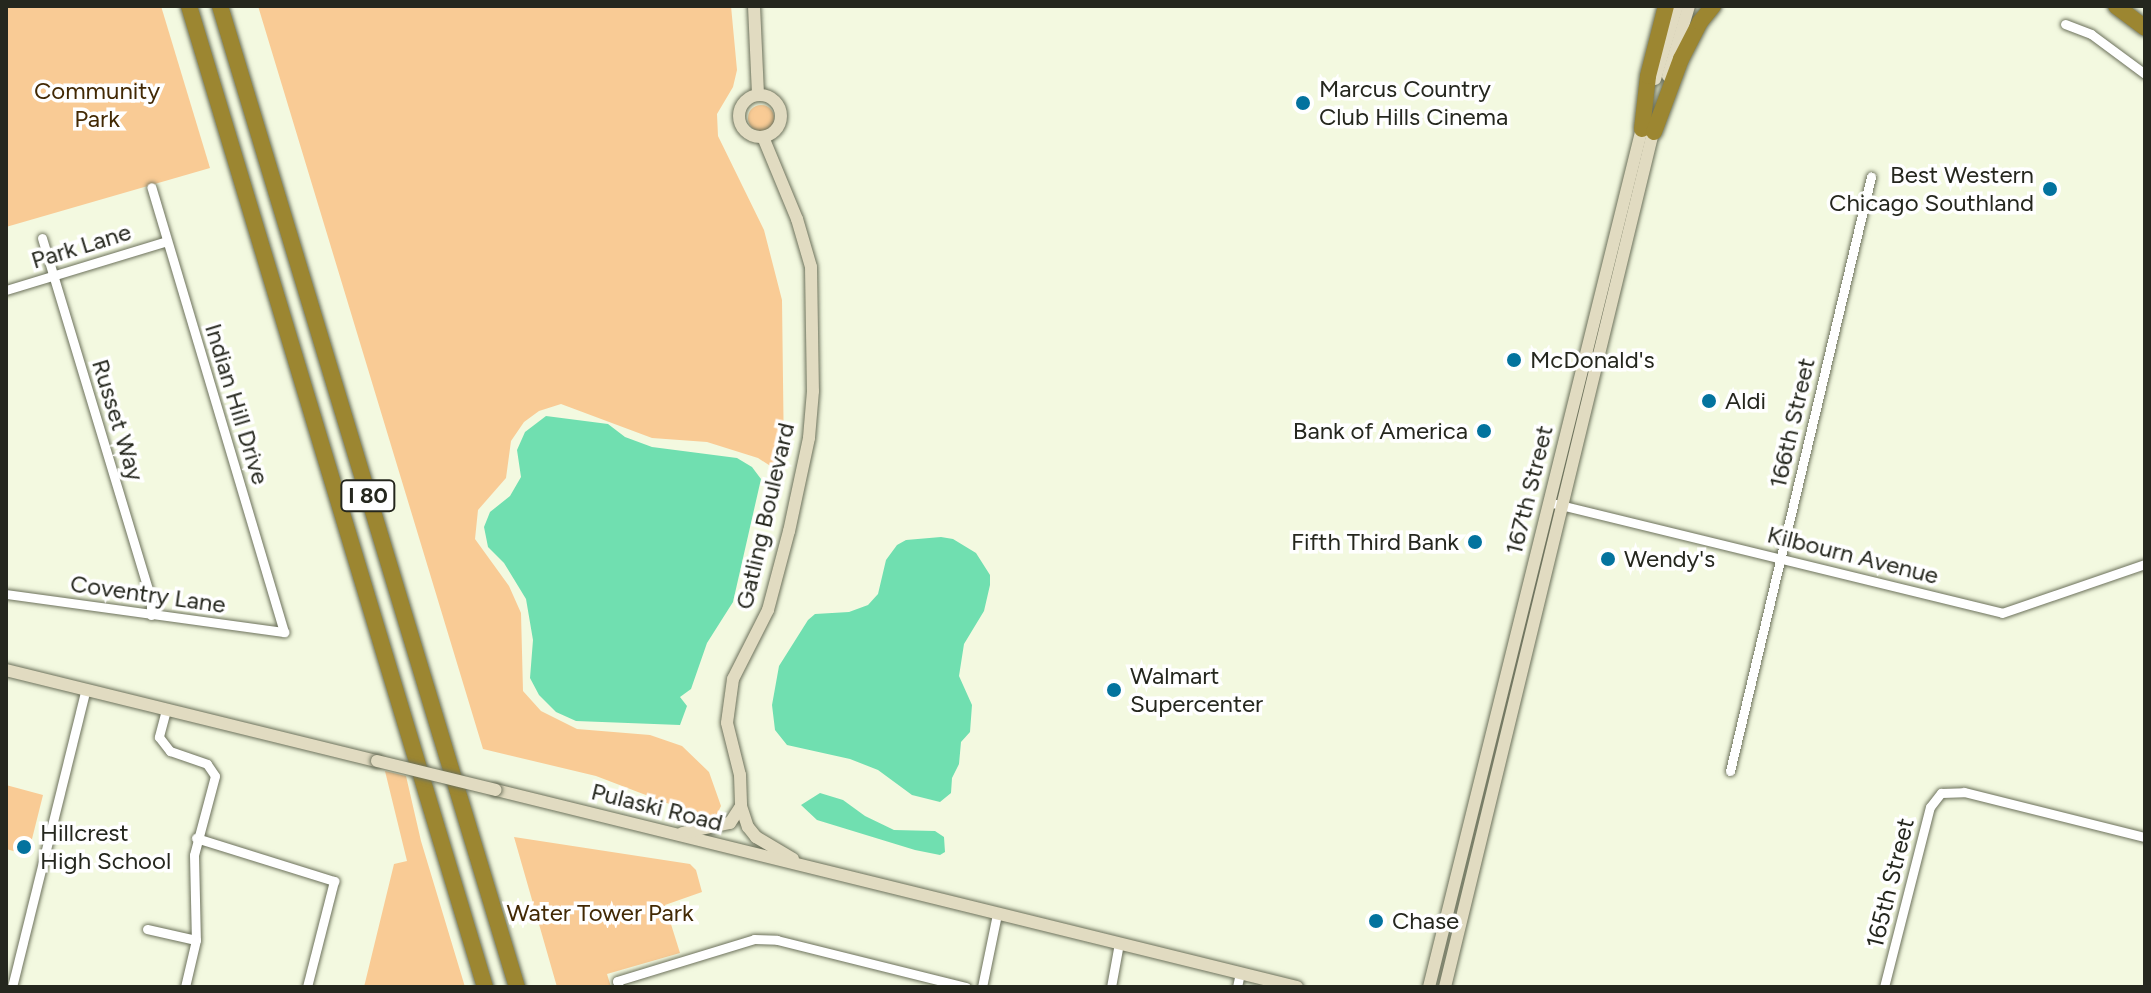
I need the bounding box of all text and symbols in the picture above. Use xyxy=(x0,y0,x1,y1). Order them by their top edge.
place label: Marcus Country Club Hills Cinema xyxy=(1319,75,1508,131)
park label: Community Park xyxy=(34,77,160,133)
marker: Marcus Country Club Hills Cinema xyxy=(1294,94,1312,112)
place label: Best Western Chicago Southland xyxy=(1829,161,2034,217)
marker: Best Western Chicago Southland xyxy=(2041,180,2059,198)
street label: Park Lane xyxy=(28,217,134,275)
street label: Indian Hill Drive xyxy=(199,320,275,488)
place label: McDonald's xyxy=(1530,346,1655,374)
marker: McDonald's xyxy=(1505,351,1523,369)
street label: 166th Street xyxy=(1763,355,1821,491)
street label: Russet Way xyxy=(86,356,150,484)
place label: Aldi xyxy=(1725,387,1766,415)
marker: Aldi xyxy=(1700,392,1718,410)
place label: Bank of America xyxy=(1293,417,1468,445)
street label: Gatling Boulevard xyxy=(730,420,800,612)
marker: Bank of America xyxy=(1475,422,1493,440)
street label: 167th Street xyxy=(1499,422,1559,558)
road number: I 80 xyxy=(340,478,396,514)
street label: Kilbourn Avenue xyxy=(1764,520,1942,590)
place label: Fifth Third Bank xyxy=(1291,528,1459,556)
marker: Fifth Third Bank xyxy=(1466,533,1484,551)
place label: Wendy's xyxy=(1624,545,1715,573)
marker: Wendy's xyxy=(1599,550,1617,568)
street label: Coventry Lane xyxy=(68,569,228,619)
place label: Walmart Supercenter xyxy=(1130,662,1263,718)
marker: Walmart Supercenter xyxy=(1105,681,1123,699)
street label: Pulaski Road xyxy=(588,777,726,837)
street label: 165th Street xyxy=(1860,815,1920,951)
place label: Hillcrest High School xyxy=(40,819,171,875)
marker: Hillcrest High School xyxy=(15,838,33,856)
park label: Water Tower Park xyxy=(506,899,694,927)
place label: Chase xyxy=(1392,907,1459,935)
marker: Chase xyxy=(1367,912,1385,930)

